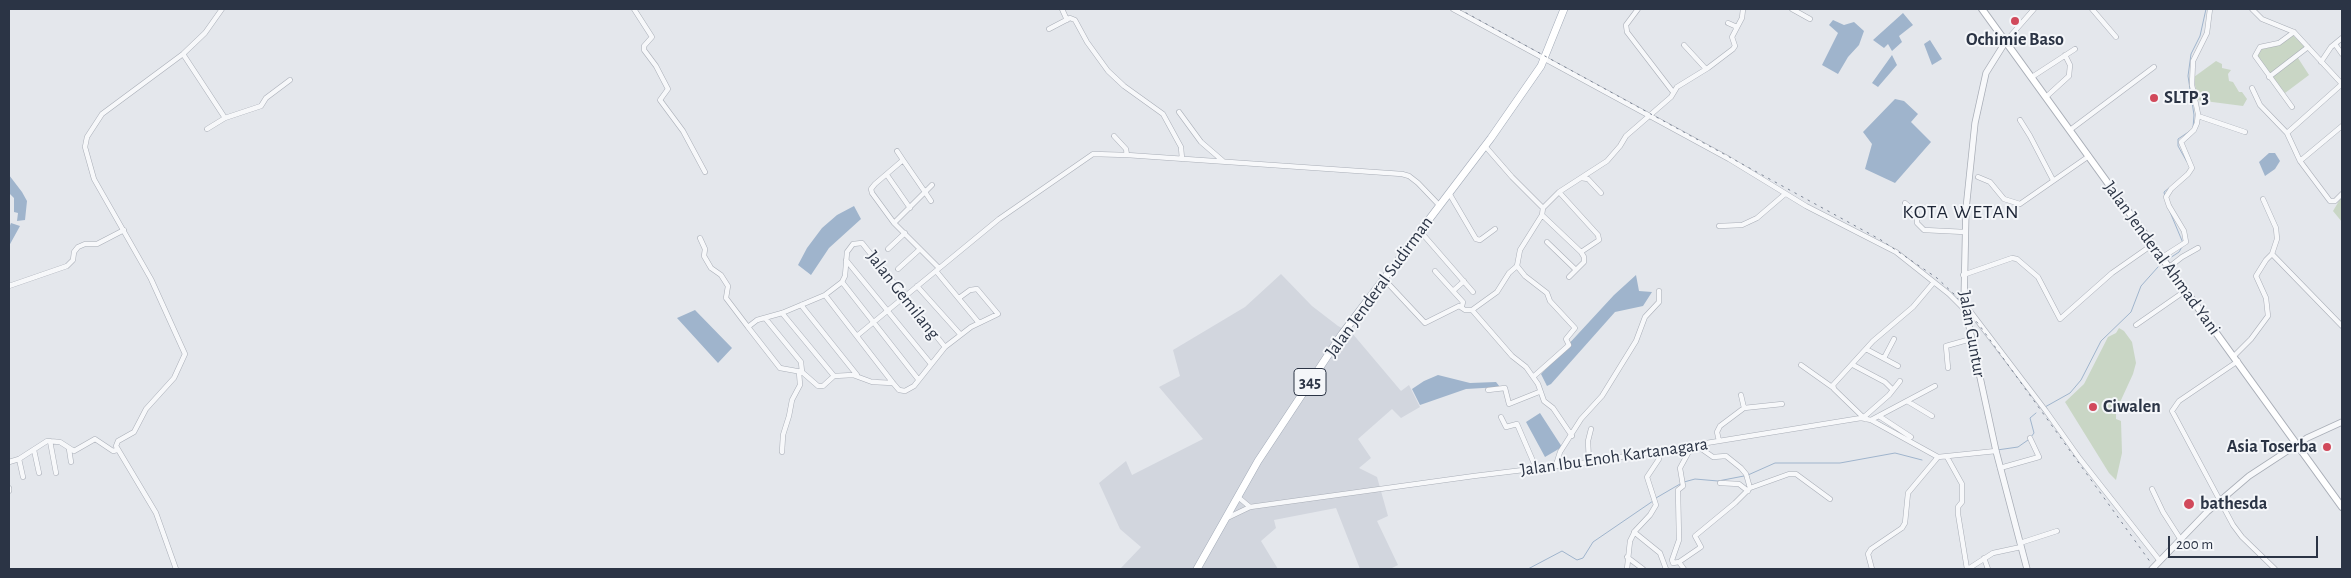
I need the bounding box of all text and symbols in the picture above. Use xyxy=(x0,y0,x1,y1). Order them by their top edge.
marker: Ochimie Baso xyxy=(2009,15,2021,27)
place label: Ochimie Baso xyxy=(1966,29,2064,51)
place label: SLTP 3 xyxy=(2164,87,2209,109)
marker: SLTP 3 xyxy=(2148,92,2160,104)
street label: Jalan Jenderal Ahmad Yani xyxy=(2099,177,2225,339)
district label: KOTA WETAN xyxy=(1901,200,2021,224)
street label: Jalan Jenderal Sudirman xyxy=(1321,212,1437,362)
street label: Jalan Gemilang xyxy=(862,246,944,344)
street label: Jalan Guntur xyxy=(1954,289,1990,379)
road number: 345 xyxy=(1294,368,1326,396)
place label: Ciwalen xyxy=(2103,396,2161,418)
marker: Ciwalen xyxy=(2087,401,2099,413)
street label: Jalan Ibu Enoh Kartanagara xyxy=(1519,433,1709,481)
place label: Asia Toserba xyxy=(2227,436,2317,458)
marker: Asia Toserba xyxy=(2321,441,2333,453)
place label: bathesda xyxy=(2200,493,2267,515)
marker: bathesda xyxy=(2182,497,2196,511)
scale bar xyxy=(2171,526,2321,558)
text: 200 m xyxy=(2176,537,2213,552)

